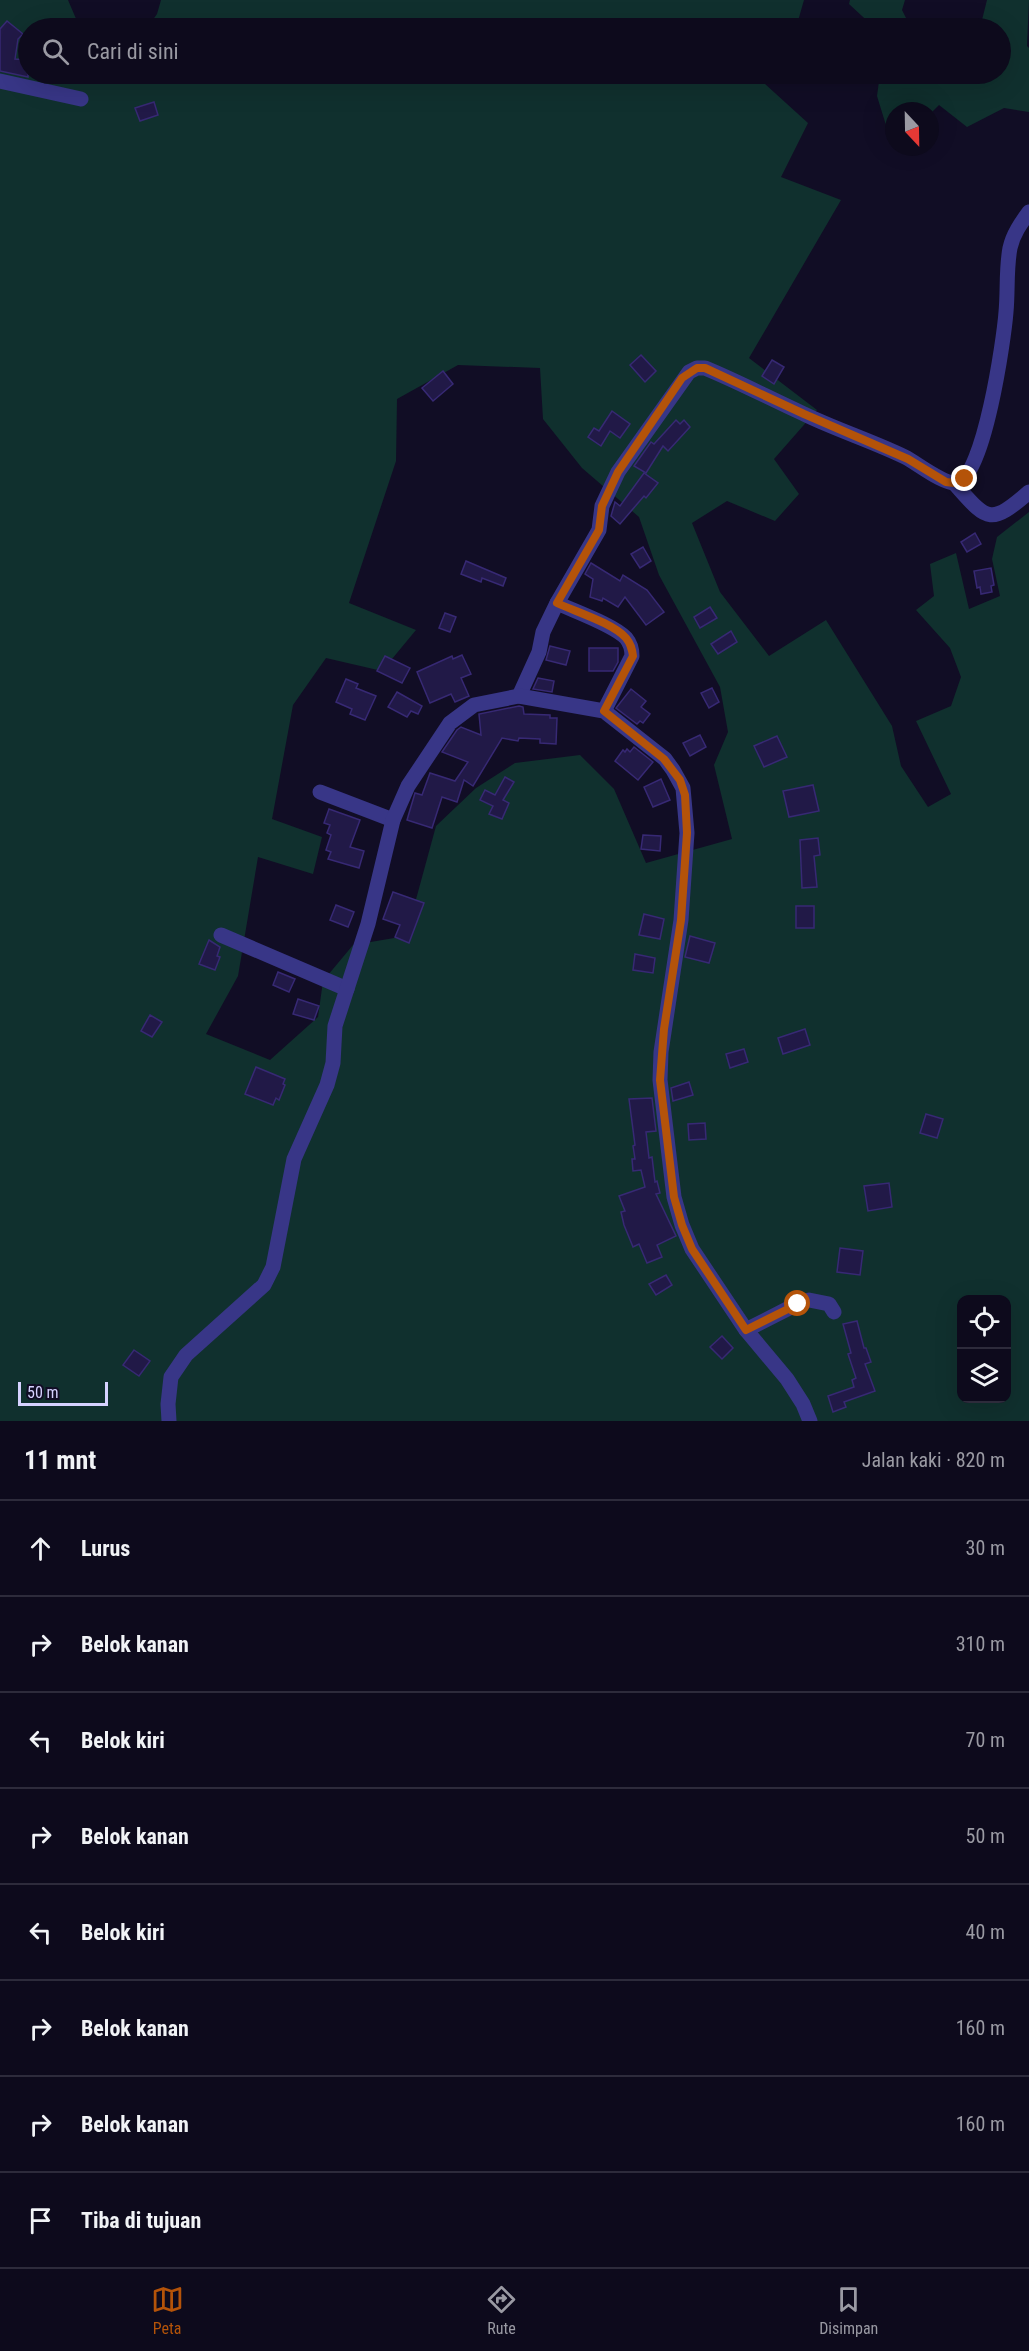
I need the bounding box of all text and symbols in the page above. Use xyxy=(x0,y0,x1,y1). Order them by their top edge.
search box xyxy=(18,18,1011,84)
icon: search xyxy=(39,35,72,68)
text: Cari di sini xyxy=(87,39,179,64)
north arrow xyxy=(885,102,939,156)
route end xyxy=(951,465,977,491)
route start xyxy=(784,1290,810,1316)
map controls xyxy=(957,1295,1011,1403)
button: locate xyxy=(957,1295,1011,1349)
button: layers xyxy=(957,1349,1011,1403)
scale bar xyxy=(18,1379,108,1406)
text: 50 m xyxy=(27,1383,59,1402)
text: 11 mnt xyxy=(24,1445,96,1475)
text: Jalan kaki · 820 m xyxy=(862,1448,1005,1472)
icon: ahead xyxy=(24,1532,57,1565)
text: Lurus xyxy=(81,1536,130,1561)
text: 30 m xyxy=(966,1536,1005,1560)
icon: right xyxy=(24,1628,57,1661)
text: Belok kanan xyxy=(81,1632,189,1657)
text: 310 m xyxy=(956,1632,1005,1656)
icon: left xyxy=(24,1724,57,1757)
text: Belok kiri xyxy=(81,1728,165,1753)
text: 70 m xyxy=(966,1728,1005,1752)
icon: right xyxy=(24,1820,57,1853)
text: Belok kanan xyxy=(81,1824,189,1849)
text: 50 m xyxy=(966,1824,1005,1848)
icon: left xyxy=(24,1916,57,1949)
text: Belok kiri xyxy=(81,1920,165,1945)
text: 40 m xyxy=(966,1920,1005,1944)
icon: right xyxy=(24,2012,57,2045)
text: Belok kanan xyxy=(81,2016,189,2041)
text: 160 m xyxy=(956,2016,1005,2040)
icon: right xyxy=(24,2108,57,2141)
text: Belok kanan xyxy=(81,2112,189,2137)
text: 160 m xyxy=(956,2112,1005,2136)
icon: arrive xyxy=(24,2204,57,2237)
text: Tiba di tujuan xyxy=(81,2208,201,2233)
tab: Peta xyxy=(151,2283,184,2338)
tab: Rute xyxy=(485,2283,518,2338)
tab: Disimpan xyxy=(819,2283,878,2338)

